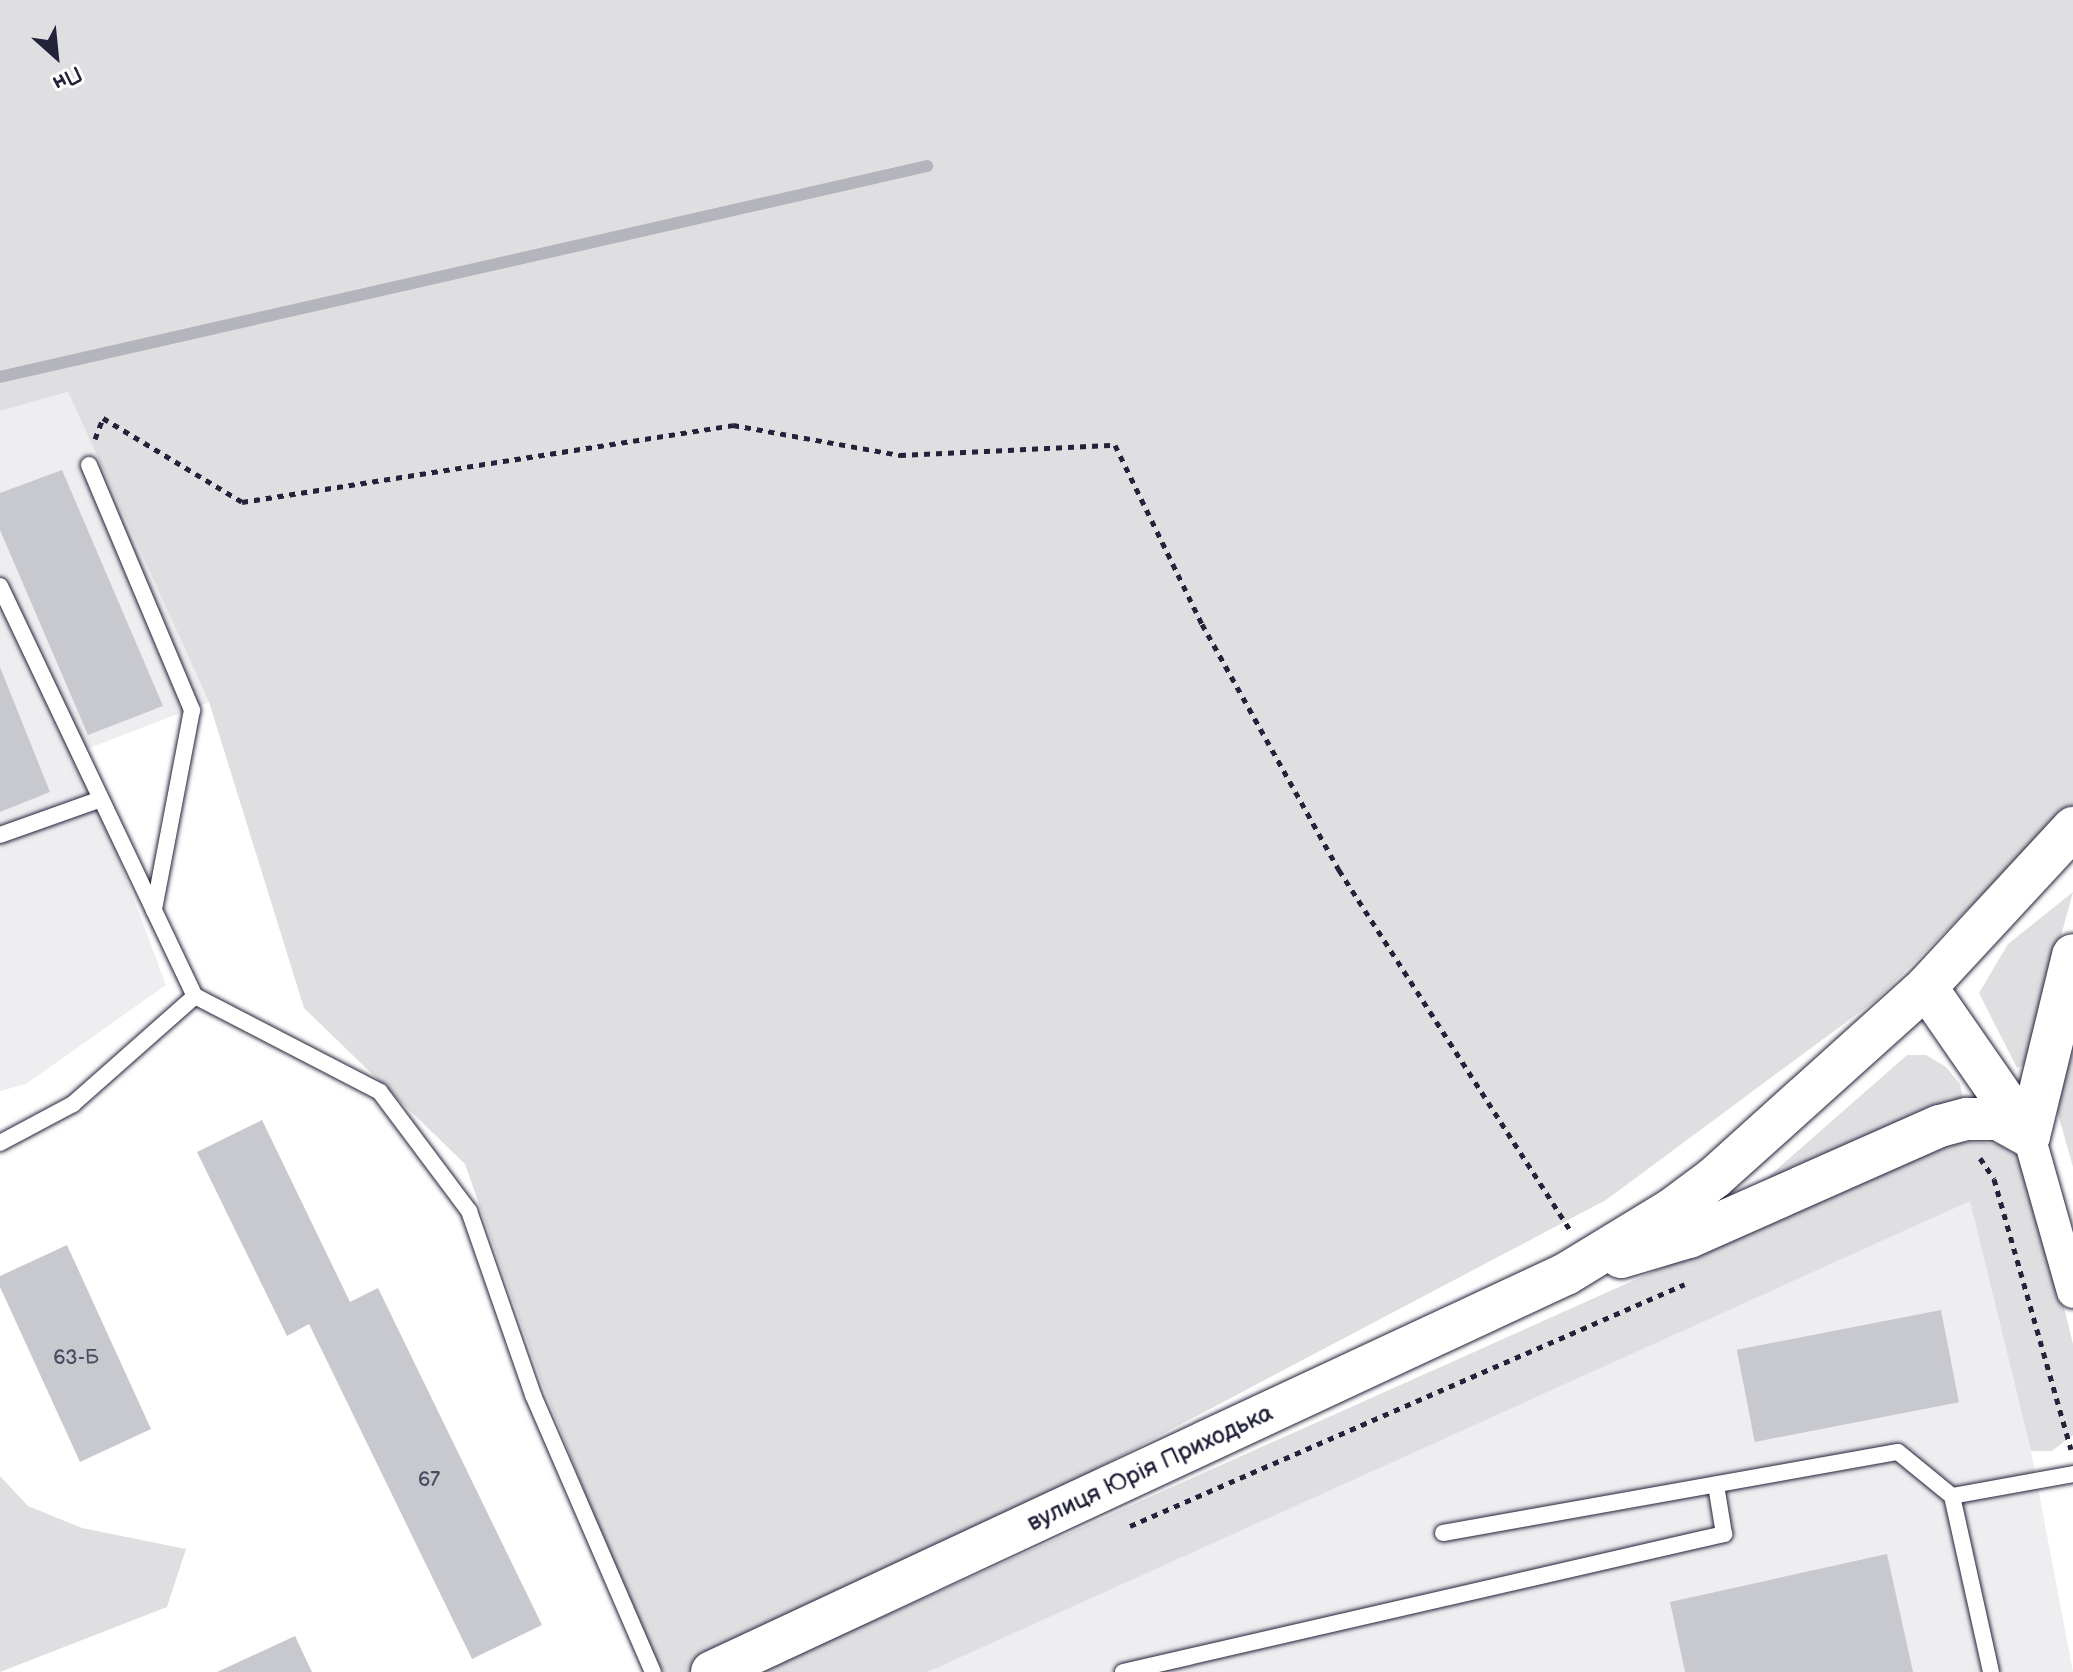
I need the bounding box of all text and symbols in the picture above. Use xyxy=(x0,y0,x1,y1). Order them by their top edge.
north arrow xyxy=(16,16,96,96)
text: Пн xyxy=(48,59,86,97)
house number: 63-Б xyxy=(53,1346,99,1370)
street label: вулиця Юрія Приходька xyxy=(1023,1398,1277,1538)
house number: 67 xyxy=(418,1468,440,1492)

